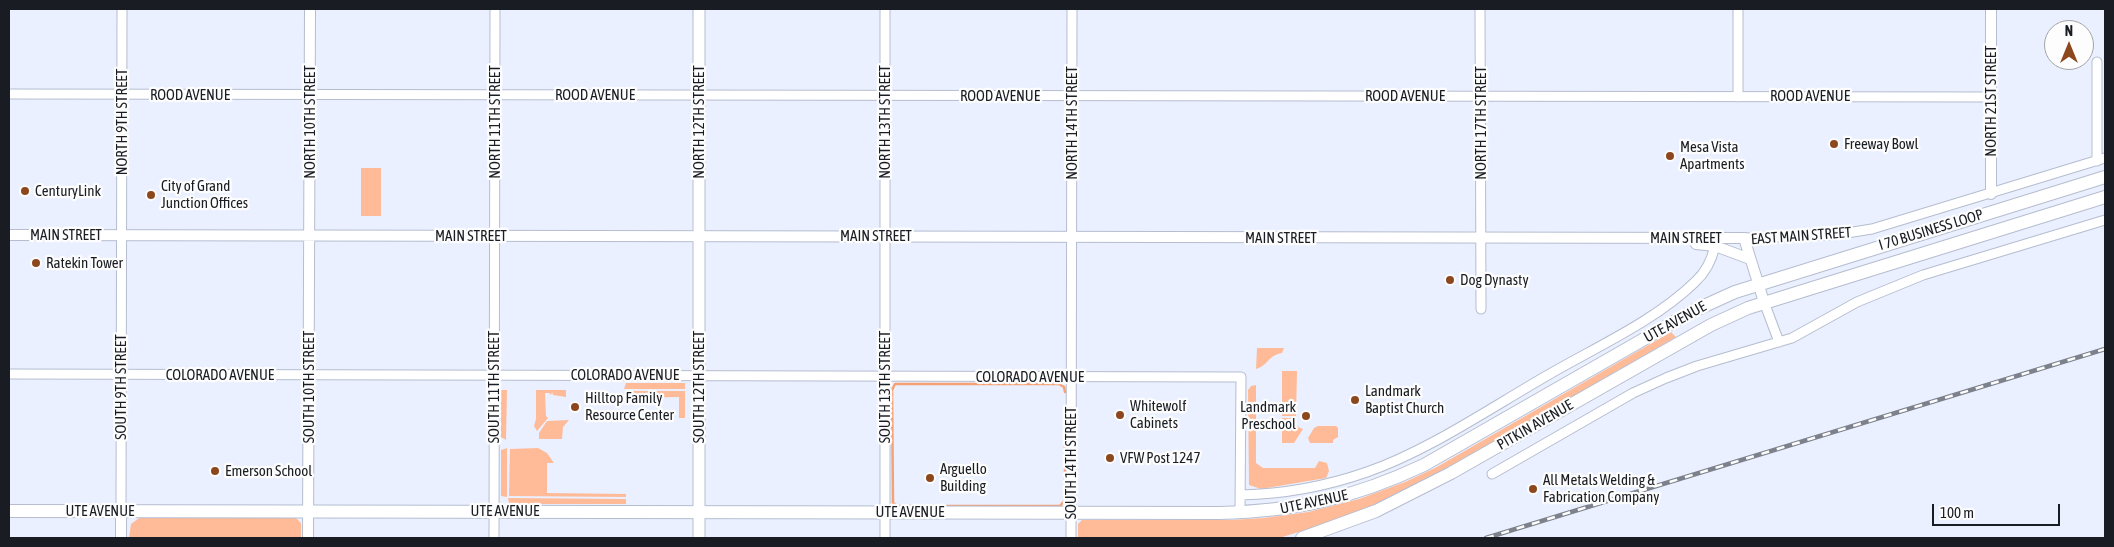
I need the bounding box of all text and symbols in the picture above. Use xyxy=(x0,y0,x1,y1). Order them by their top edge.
north arrow xyxy=(2044,20,2094,70)
text: N xyxy=(2065,23,2073,39)
street label: NORTH 21ST STREET xyxy=(1982,45,2000,157)
street label: NORTH 10TH STREET xyxy=(301,65,319,179)
street label: NORTH 11TH STREET xyxy=(486,65,504,179)
street label: NORTH 12TH STREET xyxy=(690,65,708,179)
street label: NORTH 13TH STREET xyxy=(876,65,894,179)
street label: NORTH 14TH STREET xyxy=(1063,66,1081,180)
street label: NORTH 17TH STREET xyxy=(1472,66,1490,180)
street label: NORTH 9TH STREET xyxy=(113,69,131,175)
street label: ROOD AVENUE xyxy=(150,86,230,104)
street label: ROOD AVENUE xyxy=(555,86,635,104)
street label: ROOD AVENUE xyxy=(960,87,1040,105)
street label: ROOD AVENUE xyxy=(1365,87,1445,105)
street label: ROOD AVENUE xyxy=(1770,87,1850,105)
place label: Freeway Bowl xyxy=(1844,135,1919,153)
place label: Mesa Vista Apartments xyxy=(1680,138,1745,173)
marker: Freeway Bowl xyxy=(1828,138,1840,150)
marker: Mesa Vista Apartments xyxy=(1664,150,1676,162)
place label: City of Grand Junction Offices xyxy=(161,177,248,212)
place label: CenturyLink xyxy=(35,182,101,200)
marker: CenturyLink xyxy=(19,185,31,197)
marker: City of Grand Junction Offices xyxy=(145,189,157,201)
street label: I 70 BUSINESS LOOP xyxy=(1877,206,1985,254)
street label: EAST MAIN STREET xyxy=(1750,224,1852,248)
street label: MAIN STREET xyxy=(30,226,102,244)
street label: MAIN STREET xyxy=(435,227,507,245)
street label: MAIN STREET xyxy=(840,227,912,245)
street label: MAIN STREET xyxy=(1245,229,1317,247)
street label: MAIN STREET xyxy=(1650,229,1722,247)
place label: Ratekin Tower xyxy=(46,254,123,272)
marker: Ratekin Tower xyxy=(30,257,42,269)
place label: Dog Dynasty xyxy=(1460,271,1529,289)
marker: Dog Dynasty xyxy=(1444,274,1456,286)
street label: UTE AVENUE xyxy=(1641,297,1709,347)
street label: SOUTH 10TH STREET xyxy=(300,331,318,443)
street label: SOUTH 11TH STREET xyxy=(485,331,503,443)
street label: SOUTH 12TH STREET xyxy=(690,331,708,443)
street label: SOUTH 13TH STREET xyxy=(876,331,894,443)
street label: SOUTH 9TH STREET xyxy=(112,334,130,440)
street label: COLORADO AVENUE xyxy=(166,366,274,384)
street label: COLORADO AVENUE xyxy=(571,366,679,384)
street label: COLORADO AVENUE xyxy=(976,368,1084,386)
place label: Landmark Baptist Church xyxy=(1365,382,1444,417)
place label: Hilltop Family Resource Center xyxy=(585,389,674,424)
marker: Landmark Baptist Church xyxy=(1349,394,1361,406)
street label: PITKIN AVENUE xyxy=(1494,396,1576,454)
place label: Whitewolf Cabinets xyxy=(1130,397,1186,432)
place label: Landmark Preschool xyxy=(1240,398,1296,433)
marker: Hilltop Family Resource Center xyxy=(569,401,581,413)
street label: SOUTH 14TH STREET xyxy=(1062,407,1080,519)
marker: Whitewolf Cabinets xyxy=(1114,409,1126,421)
marker: Landmark Preschool xyxy=(1300,410,1312,422)
place label: VFW Post 1247 xyxy=(1120,449,1200,467)
marker: VFW Post 1247 xyxy=(1104,452,1116,464)
place label: Arguello Building xyxy=(940,460,987,495)
place label: Emerson School xyxy=(225,462,312,480)
marker: Emerson School xyxy=(209,465,221,477)
place label: All Metals Welding & Fabrication Company xyxy=(1543,471,1660,506)
marker: Arguello Building xyxy=(924,472,936,484)
marker: All Metals Welding & Fabrication Company xyxy=(1527,483,1539,495)
street label: UTE AVENUE xyxy=(1279,486,1349,518)
scale bar xyxy=(1934,494,2062,526)
street label: UTE AVENUE xyxy=(66,502,134,520)
street label: UTE AVENUE xyxy=(471,502,539,520)
street label: UTE AVENUE xyxy=(876,503,944,521)
text: 100 m xyxy=(1940,504,1974,521)

